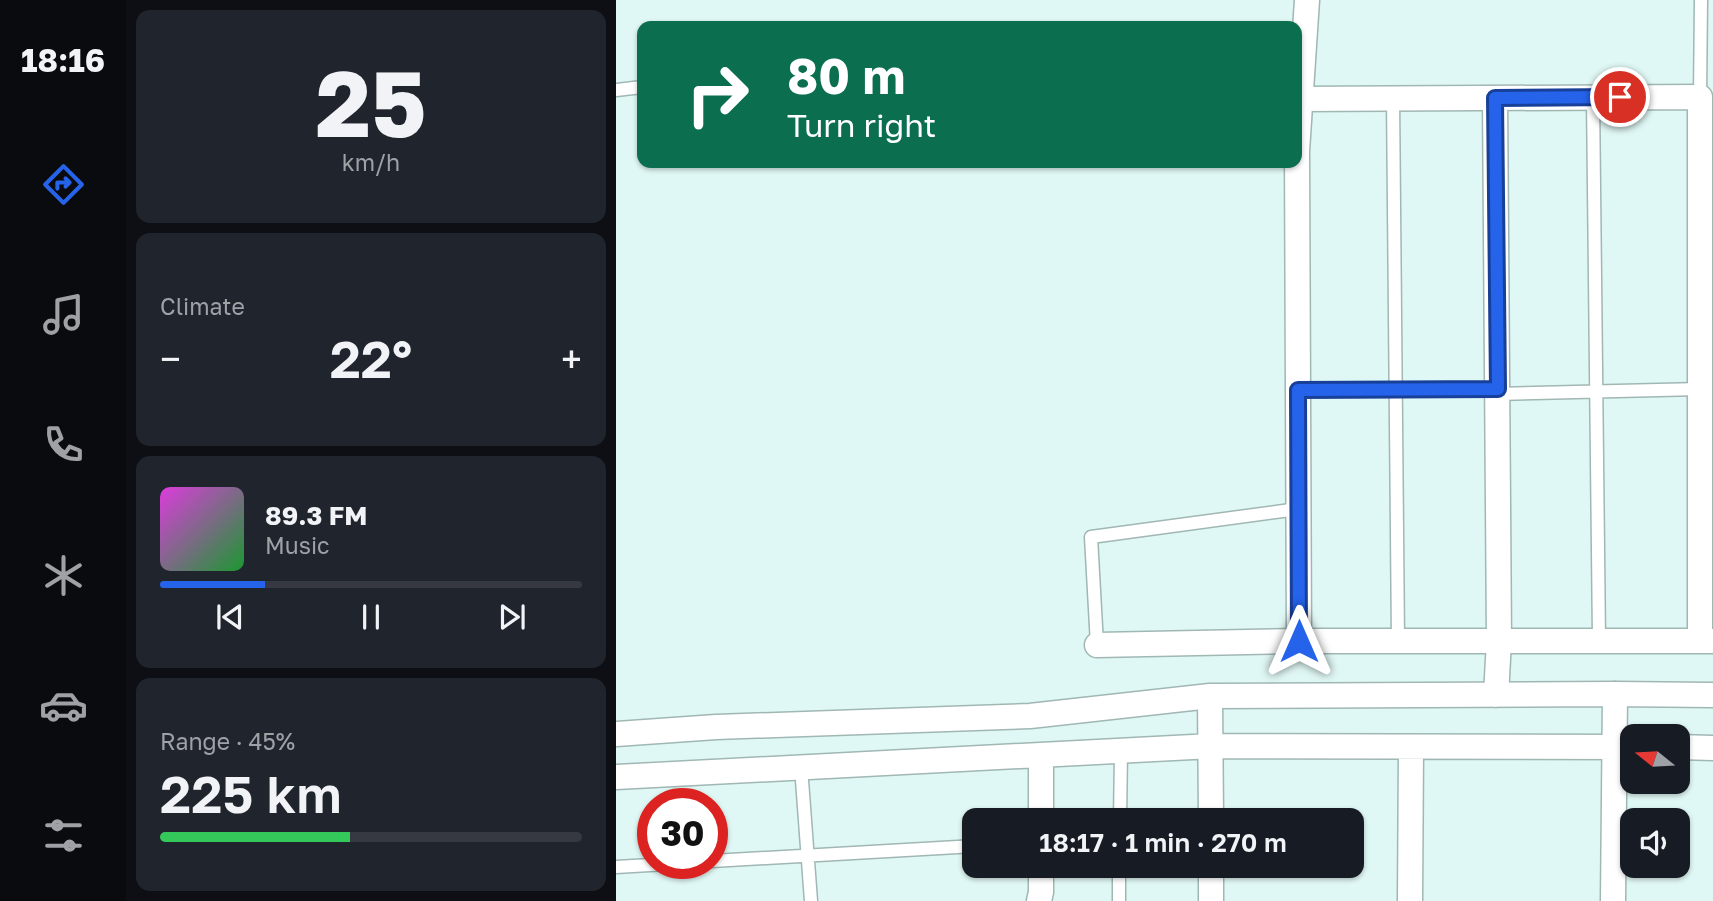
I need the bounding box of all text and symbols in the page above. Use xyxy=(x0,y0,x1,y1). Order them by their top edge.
text: 18:16 xyxy=(21,41,105,79)
text: 80 m xyxy=(787,46,905,105)
text: 25 xyxy=(315,48,427,157)
icon: right xyxy=(672,49,763,140)
pin xyxy=(1590,67,1650,127)
icon: arrive xyxy=(1601,78,1639,116)
text: Turn right xyxy=(787,106,936,144)
text: km/h xyxy=(342,148,400,176)
icon: directions xyxy=(39,160,88,209)
icon: music xyxy=(39,290,88,339)
text: Climate xyxy=(160,292,245,320)
text: 22° xyxy=(330,327,412,389)
text: − xyxy=(160,336,181,381)
text: + xyxy=(561,336,582,381)
icon: phone xyxy=(39,420,88,469)
text: 89.3 FM xyxy=(265,500,367,531)
text: Music xyxy=(265,531,330,559)
icon: climate xyxy=(39,551,88,600)
icon: previous xyxy=(211,598,249,636)
icon: pause xyxy=(352,598,390,636)
icon: next xyxy=(493,598,531,636)
position arrow xyxy=(1262,604,1336,678)
icon: car xyxy=(39,681,88,730)
north arrow xyxy=(1620,724,1690,794)
map controls xyxy=(1620,724,1690,878)
text: Range · 45% xyxy=(160,727,295,755)
text: 225 km xyxy=(160,762,342,824)
speed limit sign: 30 xyxy=(637,788,728,879)
button: sound xyxy=(1620,808,1690,878)
icon: filters xyxy=(39,811,88,860)
text: 18:17 · 1 min · 270 m xyxy=(1039,827,1287,858)

